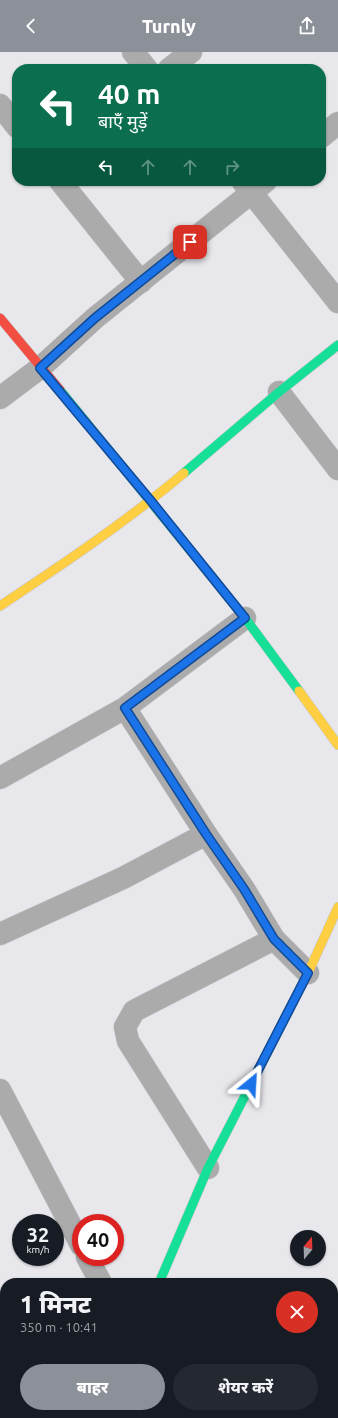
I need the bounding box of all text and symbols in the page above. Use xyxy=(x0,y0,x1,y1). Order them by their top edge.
icon: back xyxy=(20,15,42,37)
icon: share xyxy=(296,15,318,37)
text: Turnly xyxy=(142,16,196,36)
text: 40 m xyxy=(98,78,160,109)
icon: left xyxy=(32,80,84,132)
text: बाएँ मुड़ें xyxy=(98,111,147,131)
icon: left xyxy=(95,156,117,178)
icon: ahead xyxy=(137,156,159,178)
icon: ahead xyxy=(179,156,201,178)
icon: right xyxy=(221,156,243,178)
pin xyxy=(173,225,207,259)
icon: arrive xyxy=(179,231,201,253)
position arrow xyxy=(230,1063,272,1105)
speed limit sign: 40 xyxy=(72,1214,124,1266)
text: 32 xyxy=(27,1223,49,1246)
north arrow xyxy=(290,1230,326,1266)
map controls xyxy=(290,1230,326,1266)
text: km/h xyxy=(26,1244,50,1255)
text: 1 मिनट xyxy=(20,1291,91,1318)
button: close xyxy=(276,1291,318,1333)
text: 350 m · 10:41 xyxy=(20,1320,98,1334)
button: बाहर xyxy=(20,1364,165,1410)
button: शेयर करें xyxy=(173,1364,318,1410)

